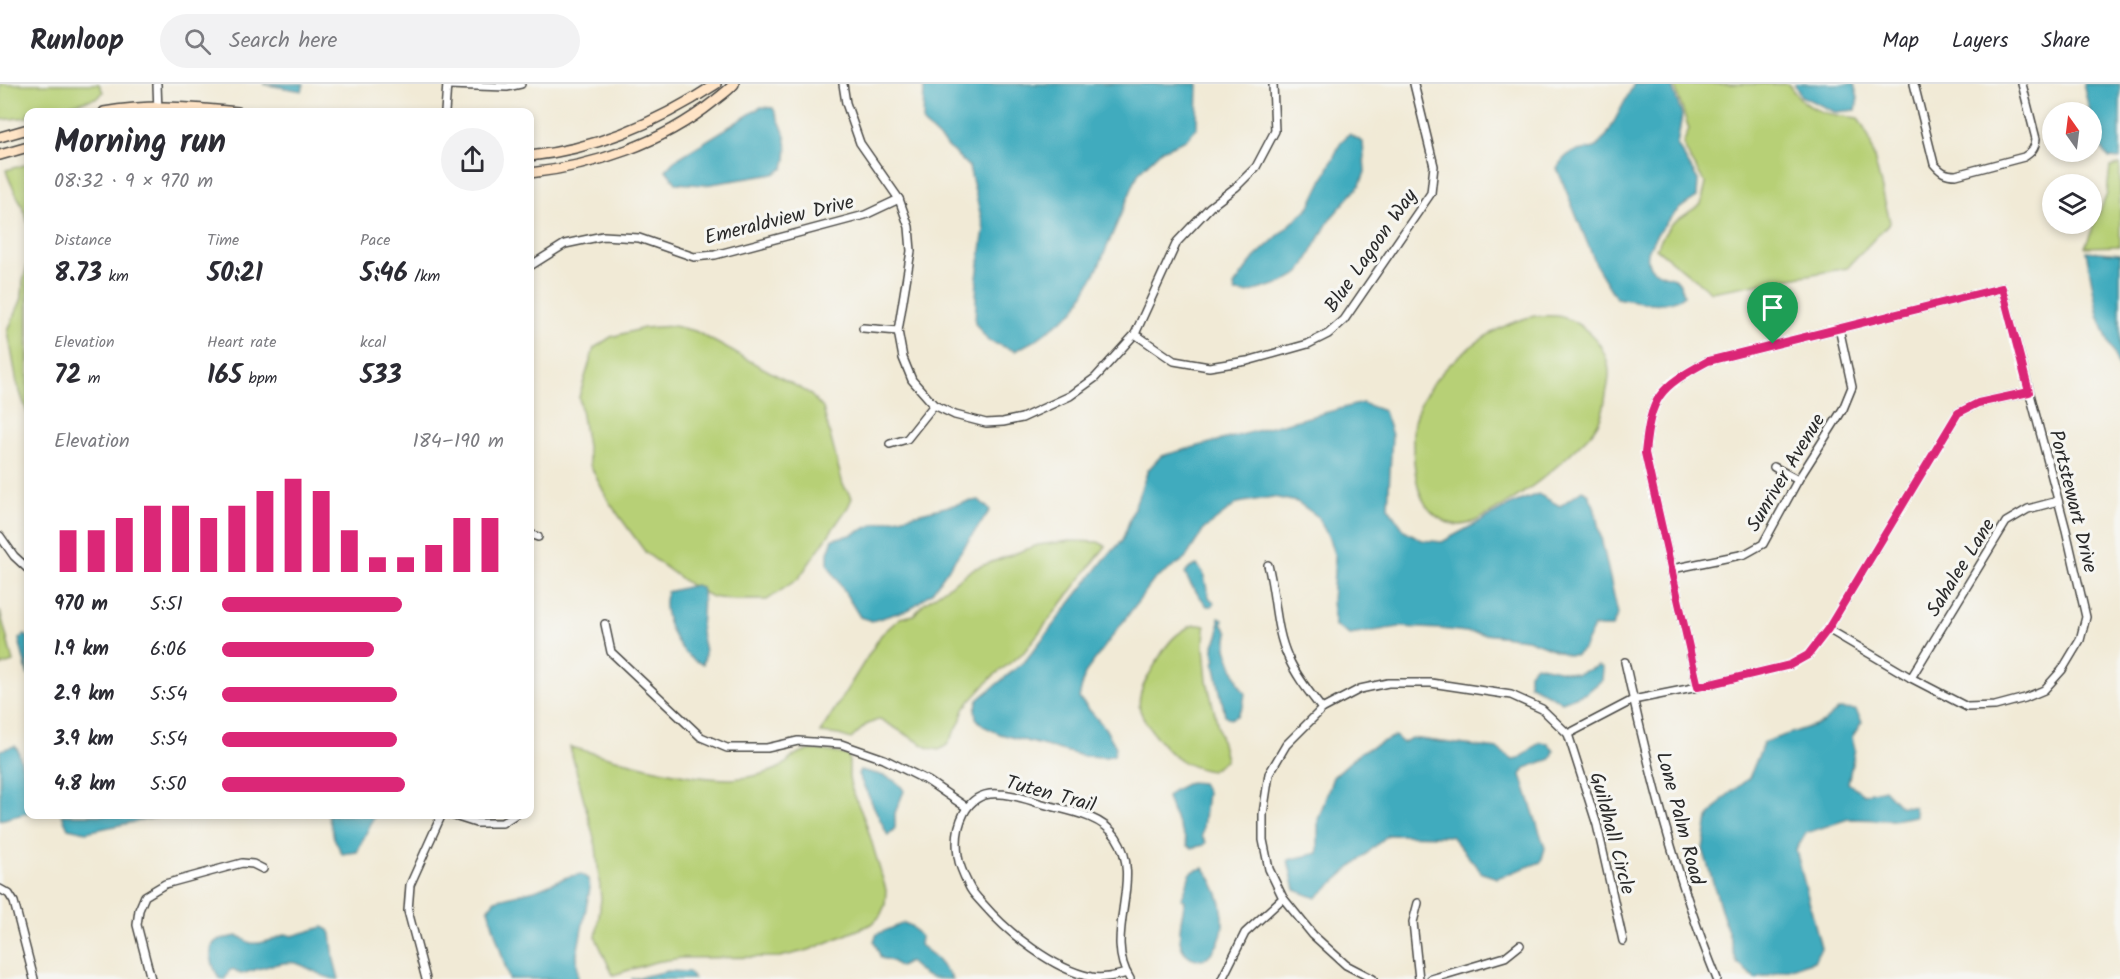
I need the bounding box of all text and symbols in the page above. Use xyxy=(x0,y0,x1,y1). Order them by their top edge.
search box xyxy=(160,14,580,68)
text: Runloop xyxy=(30,19,124,64)
text: Search here xyxy=(229,24,337,59)
icon: search xyxy=(181,25,214,58)
text: Map xyxy=(1882,25,1919,58)
text: Layers xyxy=(1952,25,2008,58)
text: Share xyxy=(2041,25,2090,58)
north arrow xyxy=(2042,102,2102,162)
map controls xyxy=(2042,102,2102,234)
text: Morning run xyxy=(54,117,226,170)
button: share xyxy=(441,128,504,191)
text: 08:32 · 9 × 970 m xyxy=(54,166,213,198)
button: layers xyxy=(2042,174,2102,234)
street label: Blue Lagoon Way xyxy=(1317,182,1427,320)
street label: Emeraldview Drive xyxy=(701,187,858,255)
text: Distance xyxy=(54,228,112,253)
text: Time xyxy=(207,228,239,253)
text: Pace xyxy=(360,228,391,253)
text: 8.73 xyxy=(54,253,102,295)
text: 50:21 xyxy=(207,253,263,295)
text: 5:46 xyxy=(360,253,408,295)
text: km xyxy=(102,264,129,289)
text: /km xyxy=(408,264,440,289)
pin xyxy=(1747,282,1798,344)
icon: arrive xyxy=(1756,291,1789,324)
text: Elevation xyxy=(54,330,115,355)
text: Heart rate xyxy=(207,330,277,355)
text: kcal xyxy=(360,330,386,355)
text: 72 xyxy=(54,355,81,397)
text: 165 xyxy=(207,355,242,397)
text: 533 xyxy=(360,355,402,397)
text: m xyxy=(81,366,101,391)
text: bpm xyxy=(242,366,277,391)
street label: Sunriver Avenue xyxy=(1739,408,1835,538)
text: Elevation xyxy=(54,426,130,458)
text: 184–190 m xyxy=(412,426,504,458)
street label: Portstewart Drive xyxy=(2039,427,2105,576)
street label: Sahalee Lane xyxy=(1919,513,2005,624)
text: 970 m xyxy=(54,589,108,621)
text: 5:51 xyxy=(150,589,183,621)
text: 1.9 km xyxy=(54,634,109,666)
text: 6:06 xyxy=(150,634,187,666)
text: 2.9 km xyxy=(54,679,114,711)
text: 5:54 xyxy=(150,679,187,711)
text: 3.9 km xyxy=(54,724,114,756)
text: 5:54 xyxy=(150,724,187,756)
street label: Lone Palm Road xyxy=(1646,748,1712,890)
street label: Tuten Trail xyxy=(1002,768,1099,822)
text: 4.8 km xyxy=(54,769,115,801)
text: 5:50 xyxy=(150,769,186,801)
street label: Guildhall Circle xyxy=(1579,769,1643,898)

